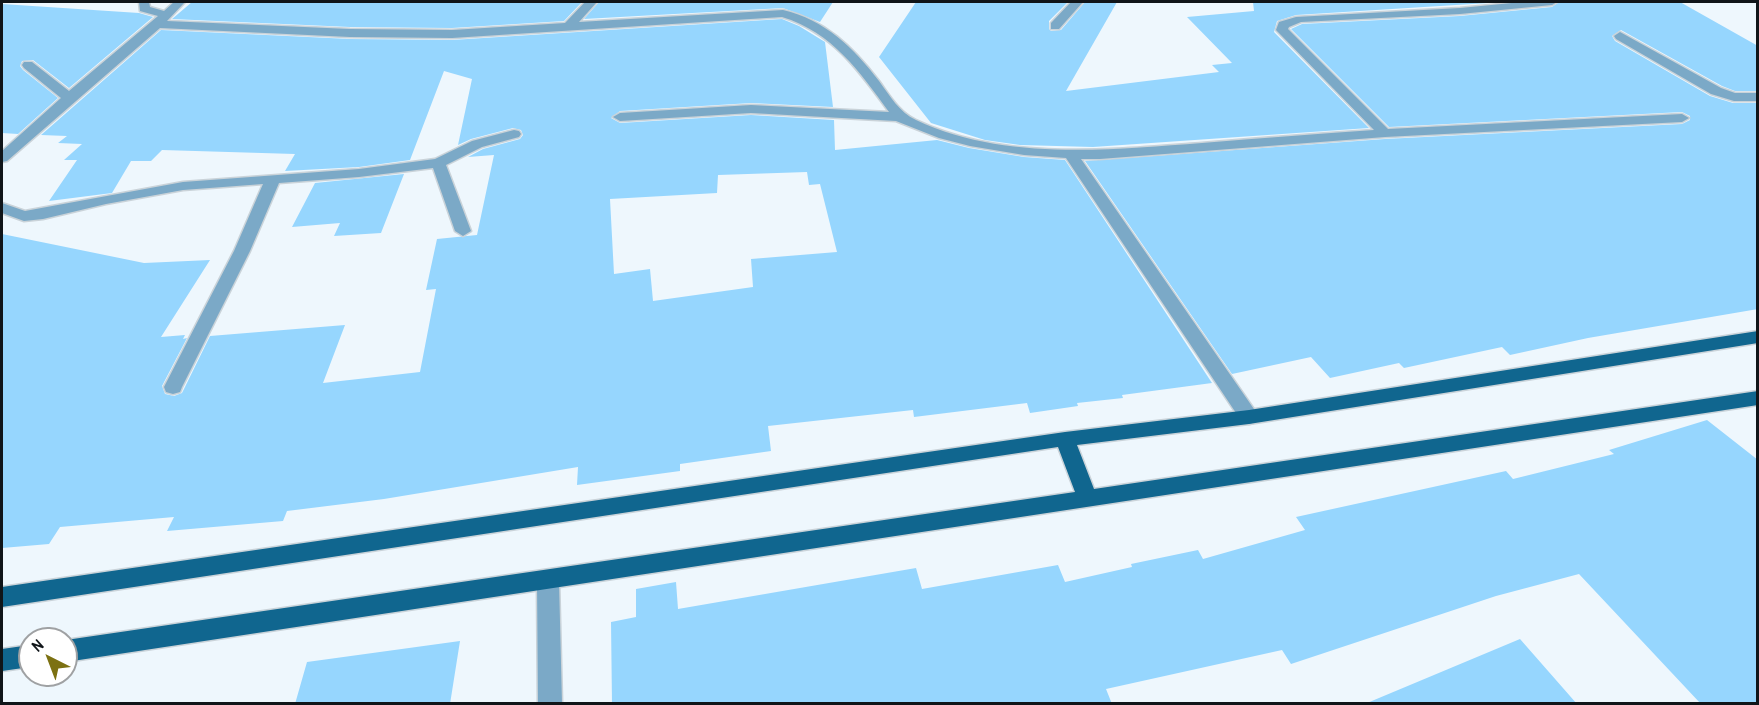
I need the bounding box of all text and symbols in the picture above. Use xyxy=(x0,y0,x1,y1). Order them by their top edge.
north arrow xyxy=(18,627,78,687)
text: N xyxy=(26,634,48,656)

